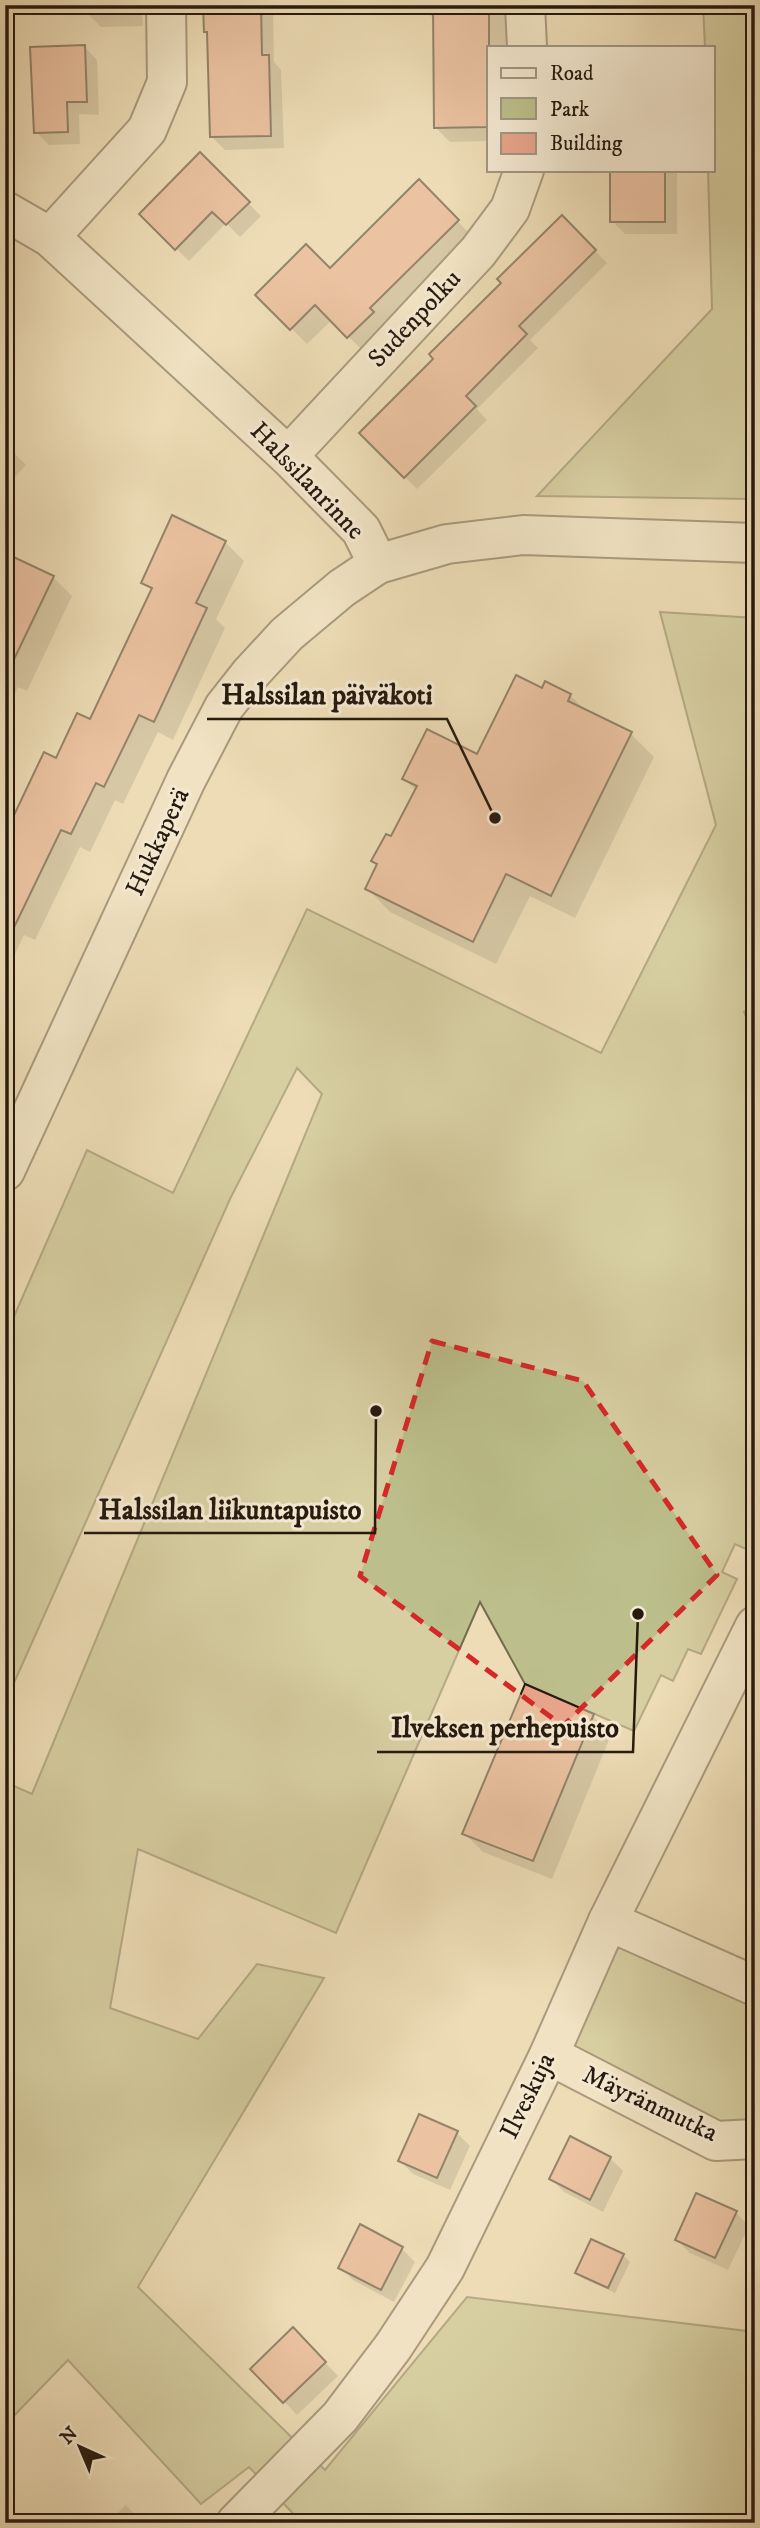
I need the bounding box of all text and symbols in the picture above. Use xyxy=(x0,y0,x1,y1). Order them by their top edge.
legend xyxy=(487,46,714,172)
text: Road xyxy=(550,61,594,87)
text: Park xyxy=(550,97,590,123)
text: Building xyxy=(550,131,623,157)
street label: Sudenpolku xyxy=(361,263,469,375)
street label: Halssilanrinne xyxy=(243,415,371,547)
callout: Halssilan päiväkoti xyxy=(207,670,447,719)
text: Halssilan päiväkoti xyxy=(221,678,433,713)
street label: Hukkaperä xyxy=(119,783,197,901)
callout: Halssilan liikuntapuisto xyxy=(84,1484,375,1533)
text: Halssilan liikuntapuisto xyxy=(99,1493,362,1528)
callout: Ilveksen perhepuisto xyxy=(377,1703,633,1752)
text: Ilveksen perhepuisto xyxy=(391,1711,619,1746)
street label: Ilveskuja xyxy=(493,2048,563,2144)
street label: Mäyränmutka xyxy=(577,2058,723,2150)
north arrow xyxy=(46,2412,116,2482)
text: N xyxy=(56,2422,83,2450)

